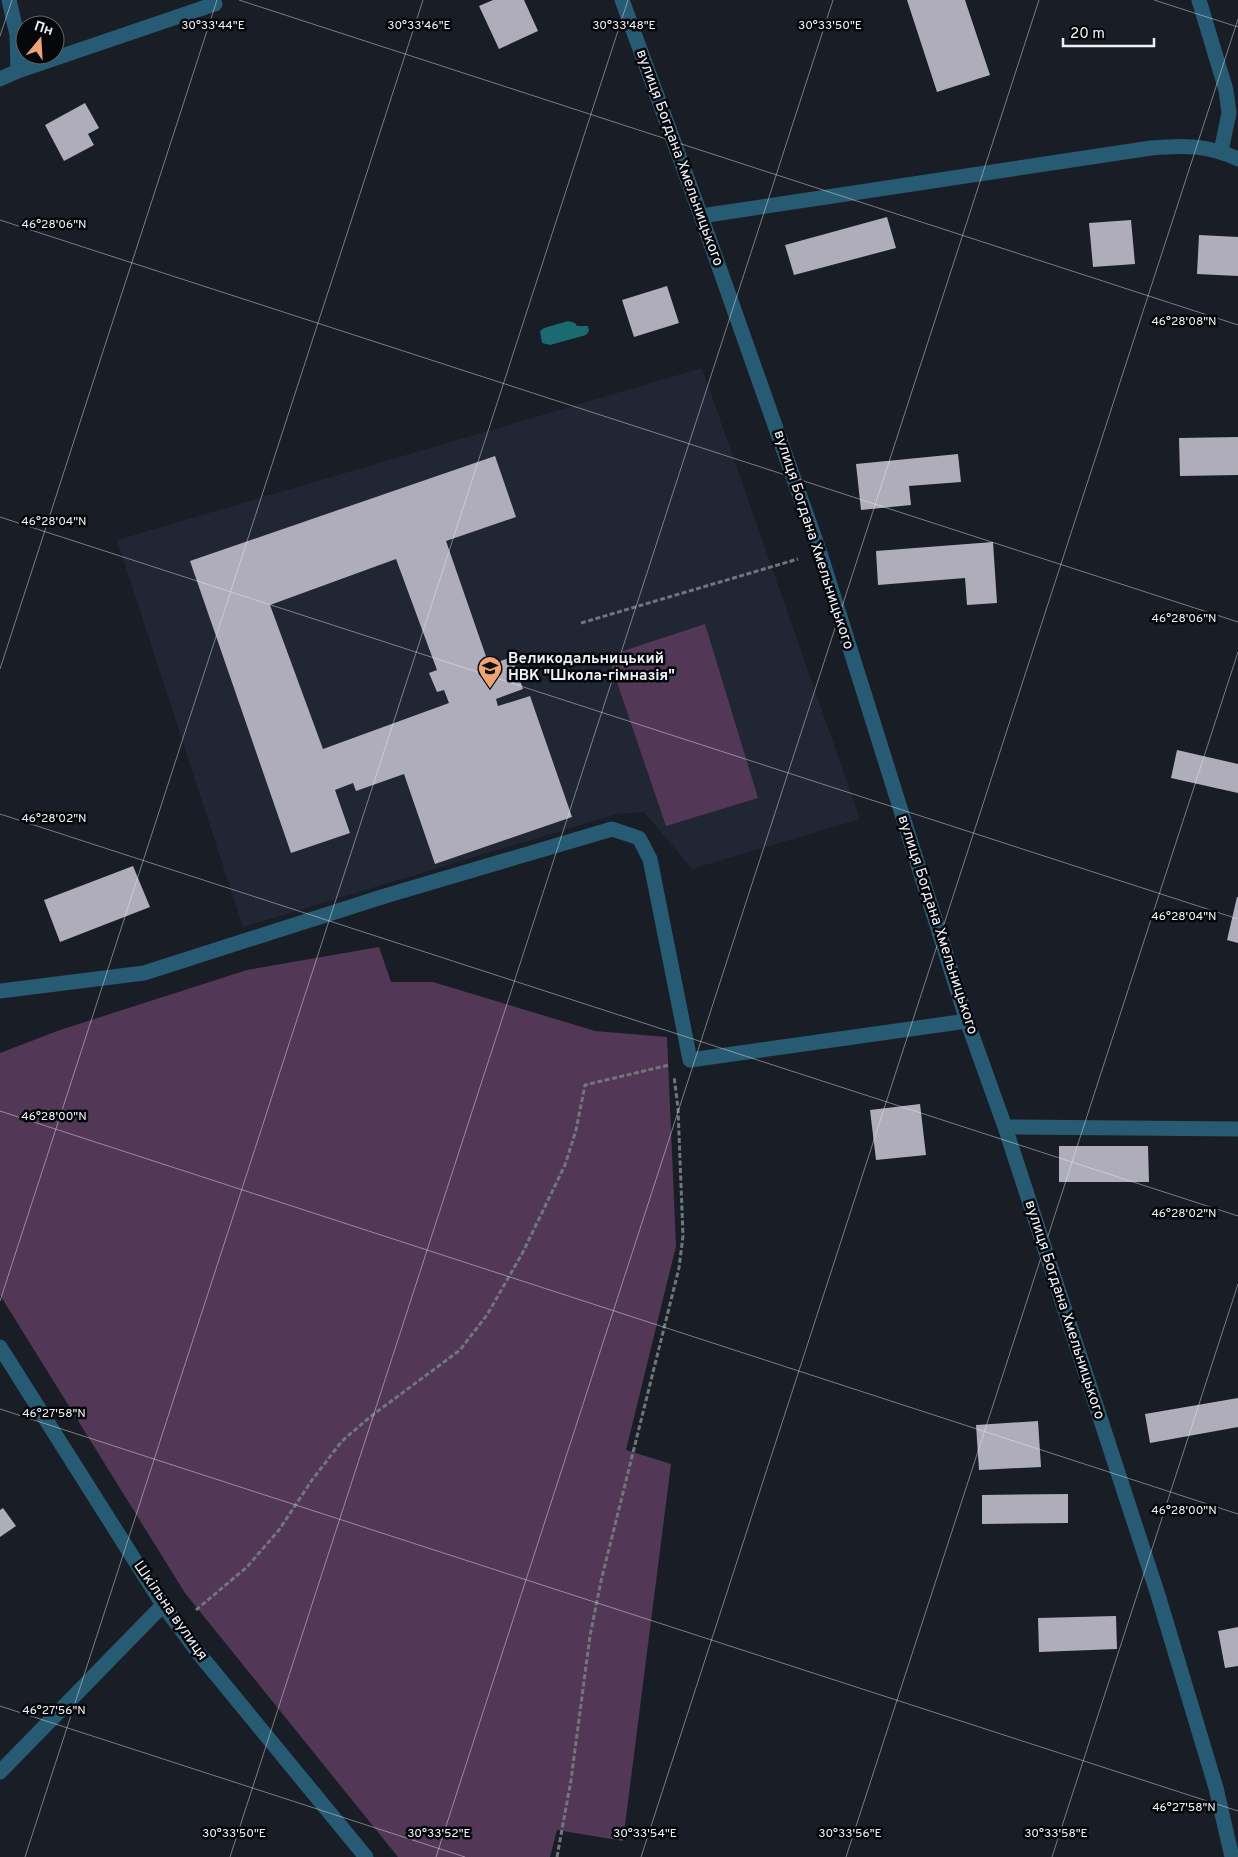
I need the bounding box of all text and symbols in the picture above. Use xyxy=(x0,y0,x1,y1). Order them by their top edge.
north arrow xyxy=(15,15,65,65)
scale bar xyxy=(1063,15,1154,47)
text: Пн xyxy=(32,18,55,40)
text: 30°33'44"E xyxy=(181,18,245,34)
text: 30°33'46"E xyxy=(387,18,451,34)
text: 30°33'48"E xyxy=(592,18,656,34)
text: 30°33'50"E xyxy=(798,18,862,34)
text: 20 m xyxy=(1070,25,1105,44)
street label: вулиця Богдана Хмельницького xyxy=(631,47,727,269)
text: 46°28'06"N xyxy=(22,217,86,233)
text: 46°28'08"N xyxy=(1151,314,1217,330)
street label: вулиця Богдана Хмельницького xyxy=(769,428,857,652)
text: 46°28'04"N xyxy=(21,514,87,530)
text: 46°28'06"N xyxy=(1152,611,1216,627)
place label: Великодальницький НВК "Школа-гімназія" xyxy=(508,650,675,686)
school or university icon: Великодальницький НВК "Школа-гімназія" xyxy=(477,655,503,689)
text: 46°28'02"N xyxy=(21,811,87,827)
street label: вулиця Богдана Хмельницького xyxy=(893,813,981,1037)
text: 46°28'04"N xyxy=(1151,909,1217,925)
text: 46°28'00"N xyxy=(21,1109,87,1125)
street label: вулиця Богдана Хмельницького xyxy=(1020,1198,1108,1422)
text: 46°28'02"N xyxy=(1151,1206,1217,1222)
text: 46°27'58"N xyxy=(22,1406,86,1422)
text: 46°28'00"N xyxy=(1151,1503,1217,1519)
street label: Шкільна вулиця xyxy=(129,1558,211,1664)
text: 46°27'56"N xyxy=(22,1703,86,1719)
text: 46°27'58"N xyxy=(1152,1800,1216,1816)
text: 30°33'50"E xyxy=(202,1826,266,1842)
text: 30°33'52"E xyxy=(407,1826,471,1842)
text: 30°33'54"E xyxy=(613,1826,677,1842)
text: 30°33'56"E xyxy=(818,1826,882,1842)
text: 30°33'58"E xyxy=(1024,1826,1088,1842)

